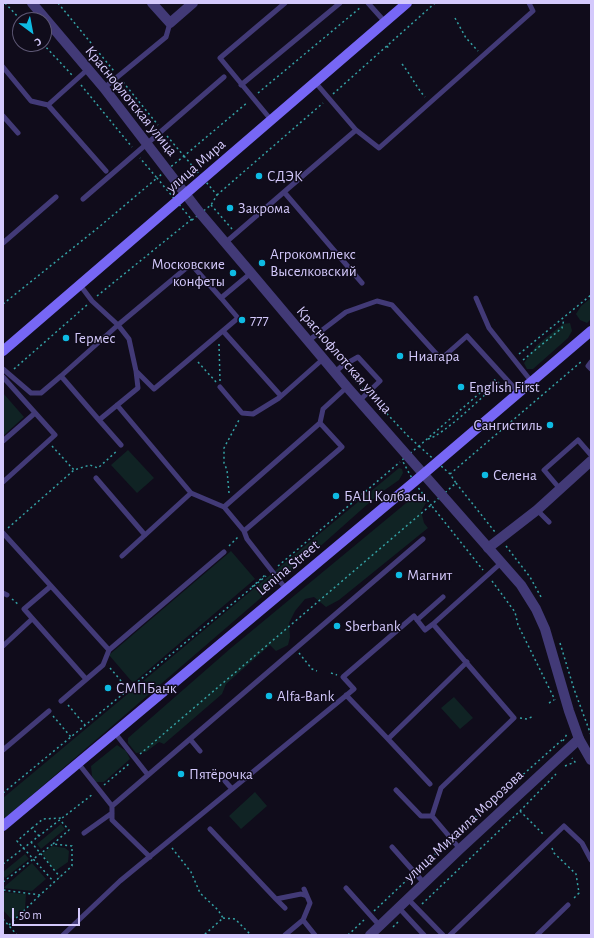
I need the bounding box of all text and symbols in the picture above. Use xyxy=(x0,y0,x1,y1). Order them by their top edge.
north arrow xyxy=(12,12,52,52)
text: С xyxy=(33,35,44,48)
street label: Краснофлотская улица xyxy=(81,42,181,160)
street label: улица Мира xyxy=(163,135,229,197)
place label: СДЭК xyxy=(267,167,303,185)
marker: СДЭК xyxy=(254,171,264,181)
place label: Закрома xyxy=(238,199,290,217)
marker: Закрома xyxy=(225,203,235,213)
place label: Агрокомплекс Выселковский xyxy=(270,245,357,280)
place label: Московские конфеты xyxy=(151,255,225,290)
marker: Агрокомплекс Выселковский xyxy=(257,258,267,268)
marker: Московские конфеты xyxy=(228,268,238,278)
street label: Краснофлотская улица xyxy=(292,302,396,418)
place label: 777 xyxy=(250,311,269,329)
marker: 777 xyxy=(237,315,247,325)
place label: Гермес xyxy=(74,329,116,347)
marker: Гермес xyxy=(61,333,71,343)
place label: Ниагара xyxy=(408,347,460,365)
marker: Ниагара xyxy=(395,351,405,361)
place label: English First xyxy=(469,378,540,396)
marker: English First xyxy=(456,382,466,392)
place label: Сангистиль xyxy=(473,416,542,434)
marker: Сангистиль xyxy=(545,420,555,430)
place label: Селена xyxy=(493,466,537,484)
marker: Селена xyxy=(480,470,490,480)
place label: БАЦ Колбасы xyxy=(344,487,426,505)
marker: БАЦ Колбасы xyxy=(331,491,341,501)
street label: Lenina Street xyxy=(253,536,323,600)
place label: Магнит xyxy=(407,566,452,584)
marker: Магнит xyxy=(394,570,404,580)
place label: Sberbank xyxy=(345,617,400,635)
marker: Sberbank xyxy=(332,621,342,631)
place label: СМПБанк xyxy=(116,679,177,697)
marker: СМПБанк xyxy=(103,683,113,693)
place label: Alfa-Bank xyxy=(277,687,334,705)
marker: Alfa-Bank xyxy=(264,691,274,701)
place label: Пятёрочка xyxy=(189,765,253,783)
street label: улица Михаила Морозова xyxy=(401,766,527,886)
marker: Пятёрочка xyxy=(176,769,186,779)
scale bar xyxy=(14,900,82,926)
text: 50 m xyxy=(19,909,42,921)

